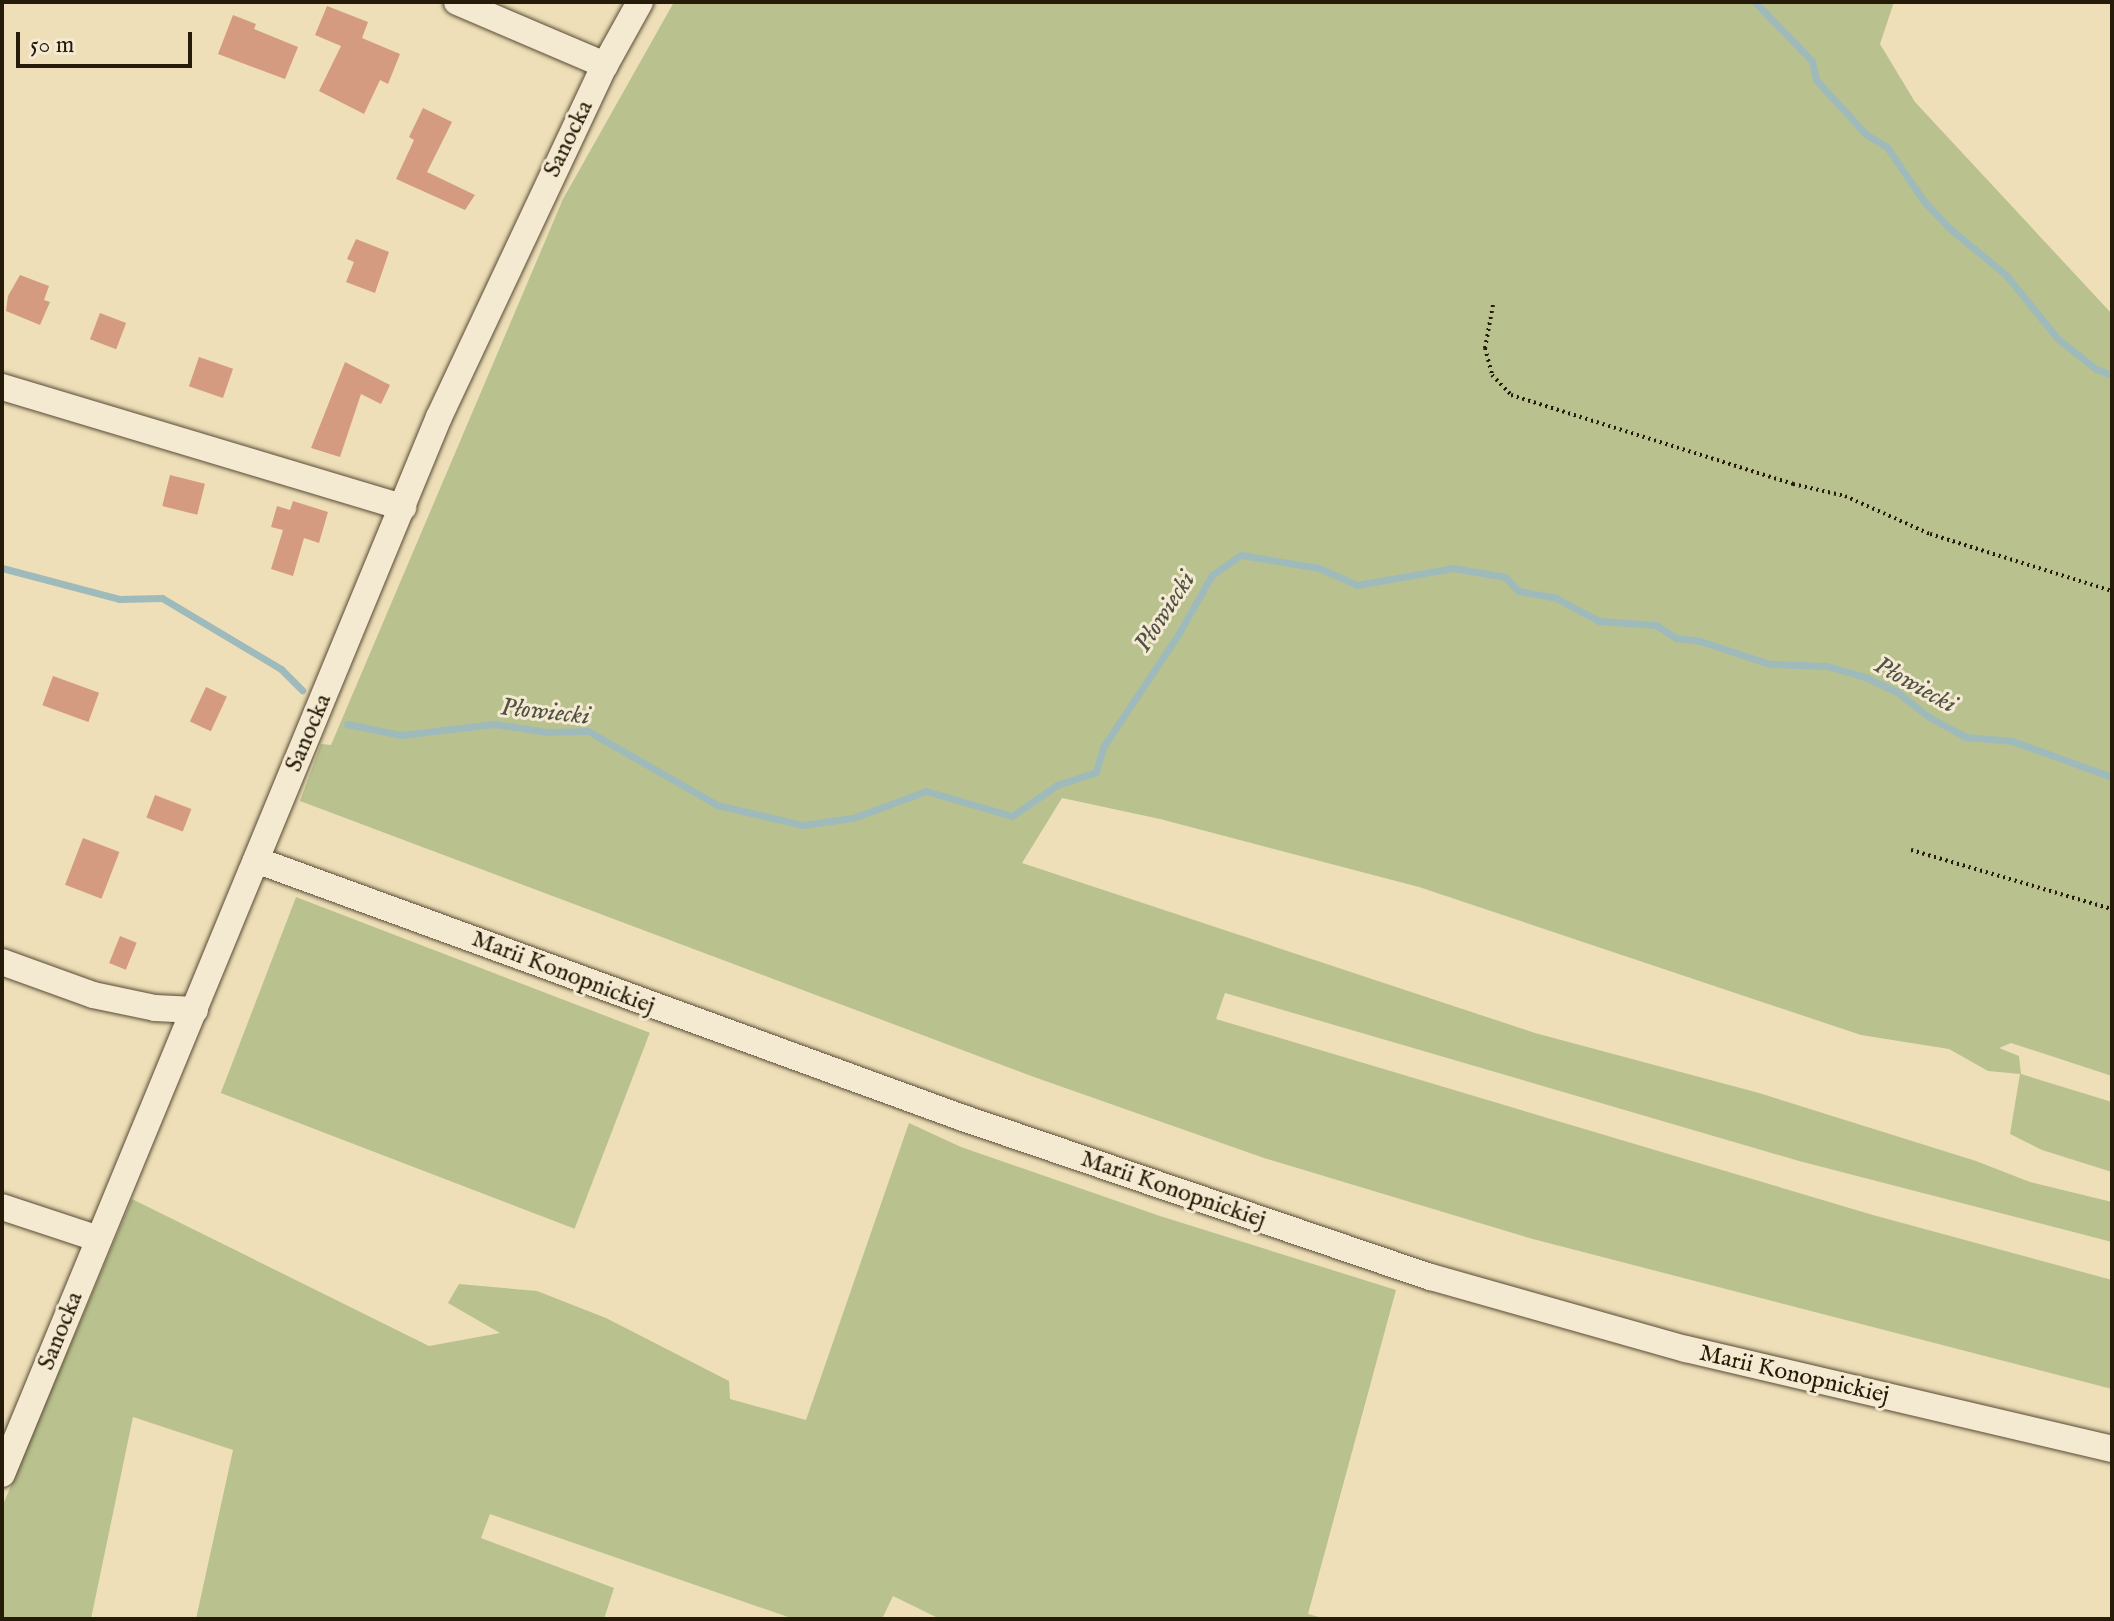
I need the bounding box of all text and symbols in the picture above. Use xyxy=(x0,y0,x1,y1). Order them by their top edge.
scale bar xyxy=(20,16,196,66)
text: 50 m xyxy=(30,30,74,61)
street label: Sanocka xyxy=(538,96,600,182)
water label: Płowiecki xyxy=(1128,566,1202,658)
water label: Płowiecki xyxy=(1868,650,1962,720)
street label: Sanocka xyxy=(280,690,338,776)
water label: Płowiecki xyxy=(499,692,591,732)
street label: Marii Konopnickiej xyxy=(467,925,659,1021)
street label: Marii Konopnickiej xyxy=(1077,1145,1269,1235)
street label: Sanocka xyxy=(32,1288,90,1374)
street label: Marii Konopnickiej xyxy=(1696,1339,1892,1411)

